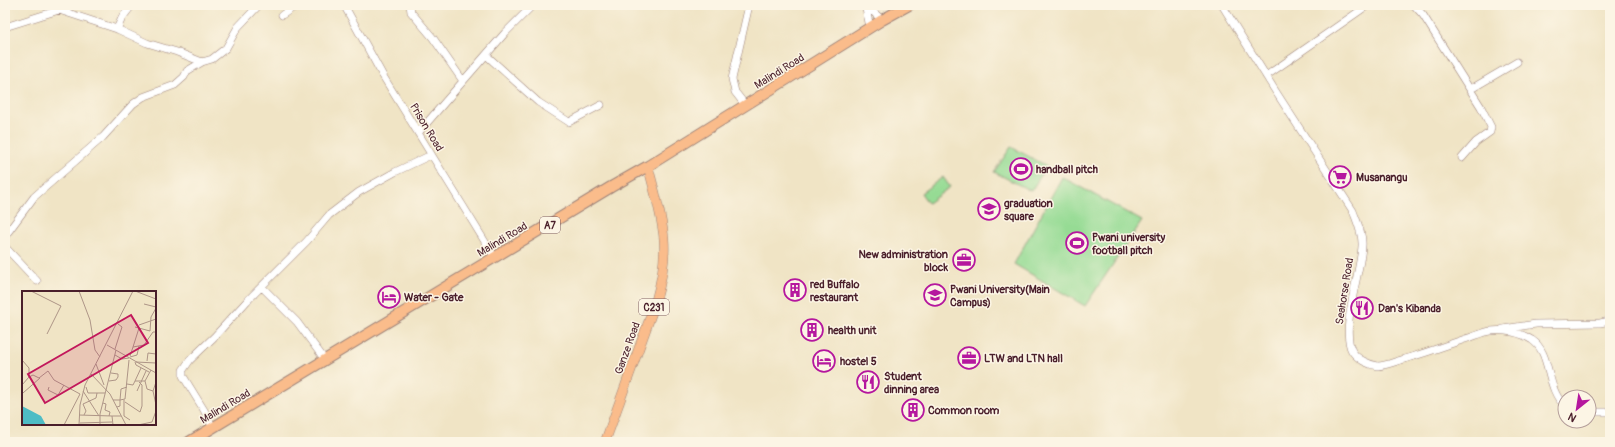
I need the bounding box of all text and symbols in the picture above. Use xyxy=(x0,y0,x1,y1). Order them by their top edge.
street label: Malindi Road xyxy=(752,51,807,92)
street label: Prison Road xyxy=(407,101,446,154)
sports icon: handball pitch xyxy=(1008,156,1034,182)
place label: handball pitch xyxy=(1036,163,1098,176)
supermarket icon: Musanangu xyxy=(1327,164,1353,190)
place label: Musanangu xyxy=(1356,171,1408,184)
school or university icon: graduation square xyxy=(976,196,1002,222)
place label: graduation square xyxy=(1004,197,1053,223)
road number: A7 xyxy=(540,217,560,233)
street label: Malindi Road xyxy=(475,219,530,259)
sports icon: Pwani university football pitch xyxy=(1064,230,1090,256)
place label: Pwani university football pitch xyxy=(1092,231,1166,257)
office icon: New administration block xyxy=(951,247,977,273)
place label: New administration block xyxy=(859,248,948,274)
street label: Seahorse Road xyxy=(1333,257,1356,325)
building icon: red Buffalo restaurant xyxy=(782,277,808,303)
place label: red Buffalo restaurant xyxy=(810,278,860,304)
school or university icon: Pwani University(Main Campus) xyxy=(922,282,948,308)
place label: Pwani University(Main Campus) xyxy=(950,283,1050,309)
hotel icon: Water - Gate xyxy=(376,284,402,310)
inset map xyxy=(22,291,156,425)
place label: Water - Gate xyxy=(404,291,464,304)
restaurant icon: Dan's Kibanda xyxy=(1349,295,1375,321)
road number: C231 xyxy=(639,299,669,315)
place label: Dan's Kibanda xyxy=(1378,302,1441,315)
building icon: health unit xyxy=(799,317,825,343)
street label: Ganze Road xyxy=(612,320,643,376)
place label: health unit xyxy=(828,324,877,337)
office icon: LTW and LTN hall xyxy=(956,345,982,371)
hotel icon: hostel 5 xyxy=(811,348,837,374)
place label: LTW and LTN hall xyxy=(984,352,1063,365)
place label: hostel 5 xyxy=(840,355,877,368)
restaurant icon: Student dinning area xyxy=(855,369,881,395)
place label: Student dinning area xyxy=(884,370,939,396)
street label: Malindi Road xyxy=(198,386,253,426)
north arrow xyxy=(1557,389,1597,429)
building icon: Common room xyxy=(900,397,926,423)
place label: Common room xyxy=(928,404,1000,417)
text: N xyxy=(1565,409,1579,425)

